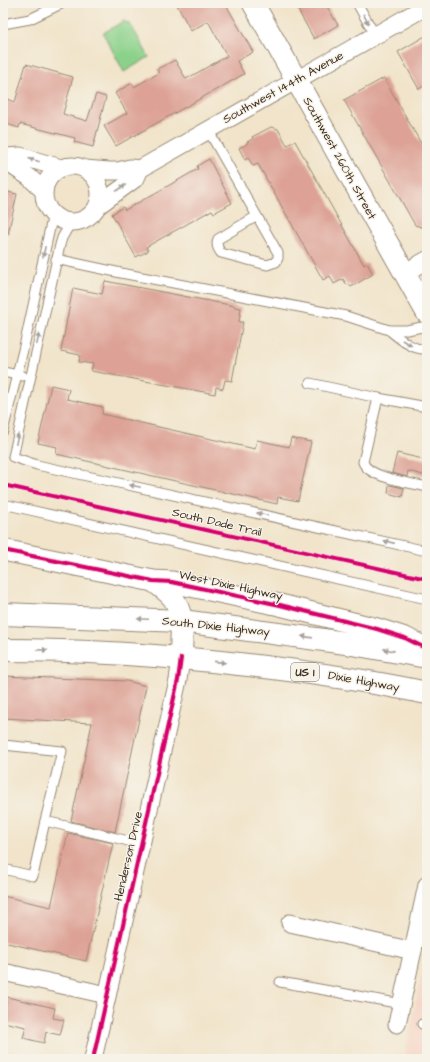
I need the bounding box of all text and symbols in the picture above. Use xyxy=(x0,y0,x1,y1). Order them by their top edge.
one-way arrow xyxy=(362,13,369,25)
street label: Southwest 144th Avenue xyxy=(220,47,347,128)
street label: Southwest 260th Street xyxy=(299,94,380,223)
one-way arrow xyxy=(28,157,40,163)
one-way arrow xyxy=(116,184,126,192)
one-way arrow xyxy=(41,246,47,258)
one-way arrow xyxy=(36,333,42,345)
one-way arrow xyxy=(401,340,413,346)
one-way arrow xyxy=(14,433,20,445)
one-way arrow xyxy=(129,483,141,489)
street label: South Dade Trail xyxy=(170,504,263,541)
one-way arrow xyxy=(256,510,268,516)
one-way arrow xyxy=(383,539,395,545)
street label: West Dixie Highway xyxy=(177,566,285,606)
street label: South Dixie Highway xyxy=(161,612,271,642)
one-way arrow xyxy=(136,616,149,622)
one-way arrow xyxy=(301,634,313,640)
one-way arrow xyxy=(36,647,49,653)
one-way arrow xyxy=(382,647,395,653)
one-way arrow xyxy=(214,659,226,665)
road number: US 1 xyxy=(291,663,319,681)
street label: Dixie Highway xyxy=(327,667,401,697)
street label: Henderson Drive xyxy=(110,809,147,903)

